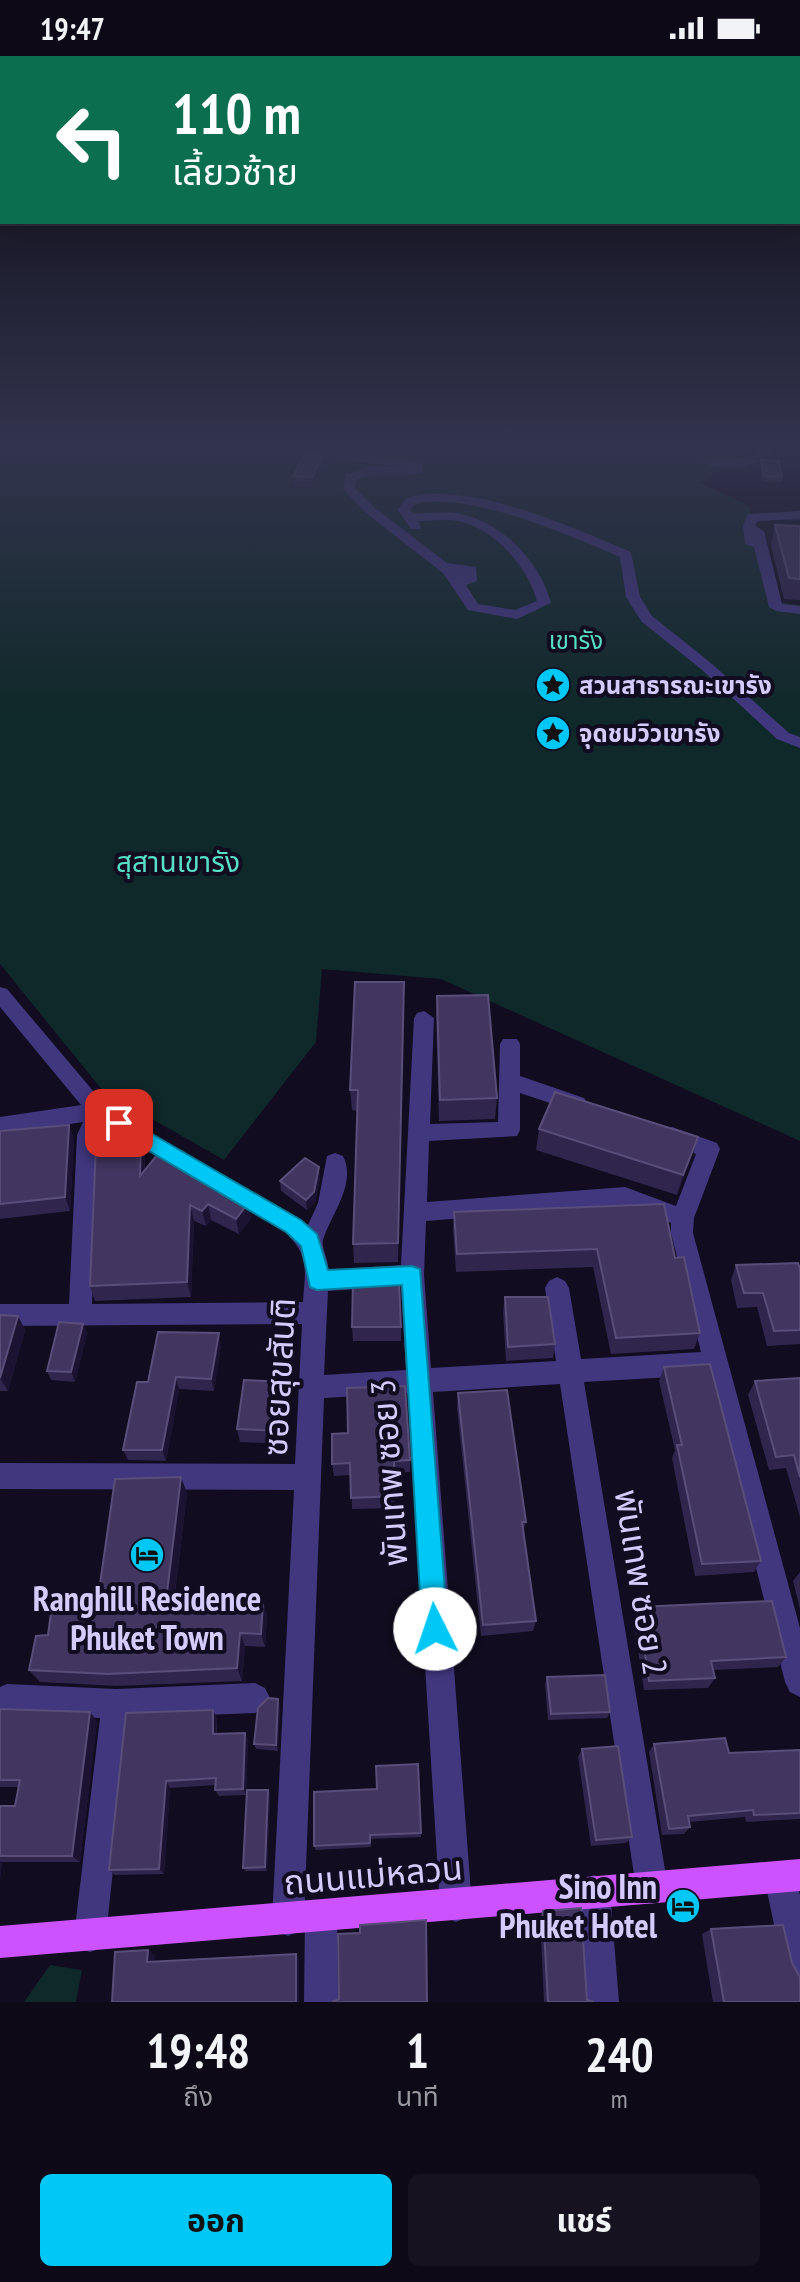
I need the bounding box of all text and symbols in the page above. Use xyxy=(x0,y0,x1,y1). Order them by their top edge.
text: 19:47 xyxy=(40,9,105,48)
text: 110 m xyxy=(172,77,301,149)
icon: left xyxy=(40,88,144,192)
text: เลี้ยวซ้าย xyxy=(172,148,298,195)
park label: เขารัง xyxy=(549,625,603,656)
place icon: สวนสาธารณะเขารัง xyxy=(534,666,572,704)
place label: สวนสาธารณะเขารัง xyxy=(579,670,772,701)
place icon: จุดชมวิวเขารัง xyxy=(534,714,572,752)
place label: จุดชมวิวเขารัง xyxy=(579,718,720,749)
park label: สุสานเขารัง xyxy=(116,843,240,880)
pin xyxy=(85,1089,153,1157)
icon: arrive xyxy=(97,1101,141,1145)
street label: ซอยสุขสันติ xyxy=(252,1297,304,1457)
street label: พันเทพ ซอย 3 xyxy=(360,1378,416,1568)
street label: พันเทพ ซอย 2 xyxy=(606,1486,678,1678)
hotel icon: Ranghill Residence Phuket Town xyxy=(128,1536,166,1574)
place label: Ranghill Residence Phuket Town xyxy=(33,1576,261,1659)
position arrow xyxy=(393,1587,477,1671)
street label: ถนนแม่หลวน xyxy=(282,1844,464,1904)
place label: Sino Inn Phuket Hotel xyxy=(499,1864,658,1947)
hotel icon: Sino Inn Phuket Hotel xyxy=(664,1887,702,1925)
text: 19:48 xyxy=(146,2019,250,2081)
text: 1 xyxy=(406,2019,429,2081)
text: 240 xyxy=(585,2023,654,2085)
text: ถึง xyxy=(183,2080,213,2113)
text: นาที xyxy=(396,2080,439,2113)
text: m xyxy=(611,2082,628,2115)
button: ออก xyxy=(40,2174,392,2266)
button: แชร์ xyxy=(408,2174,760,2266)

